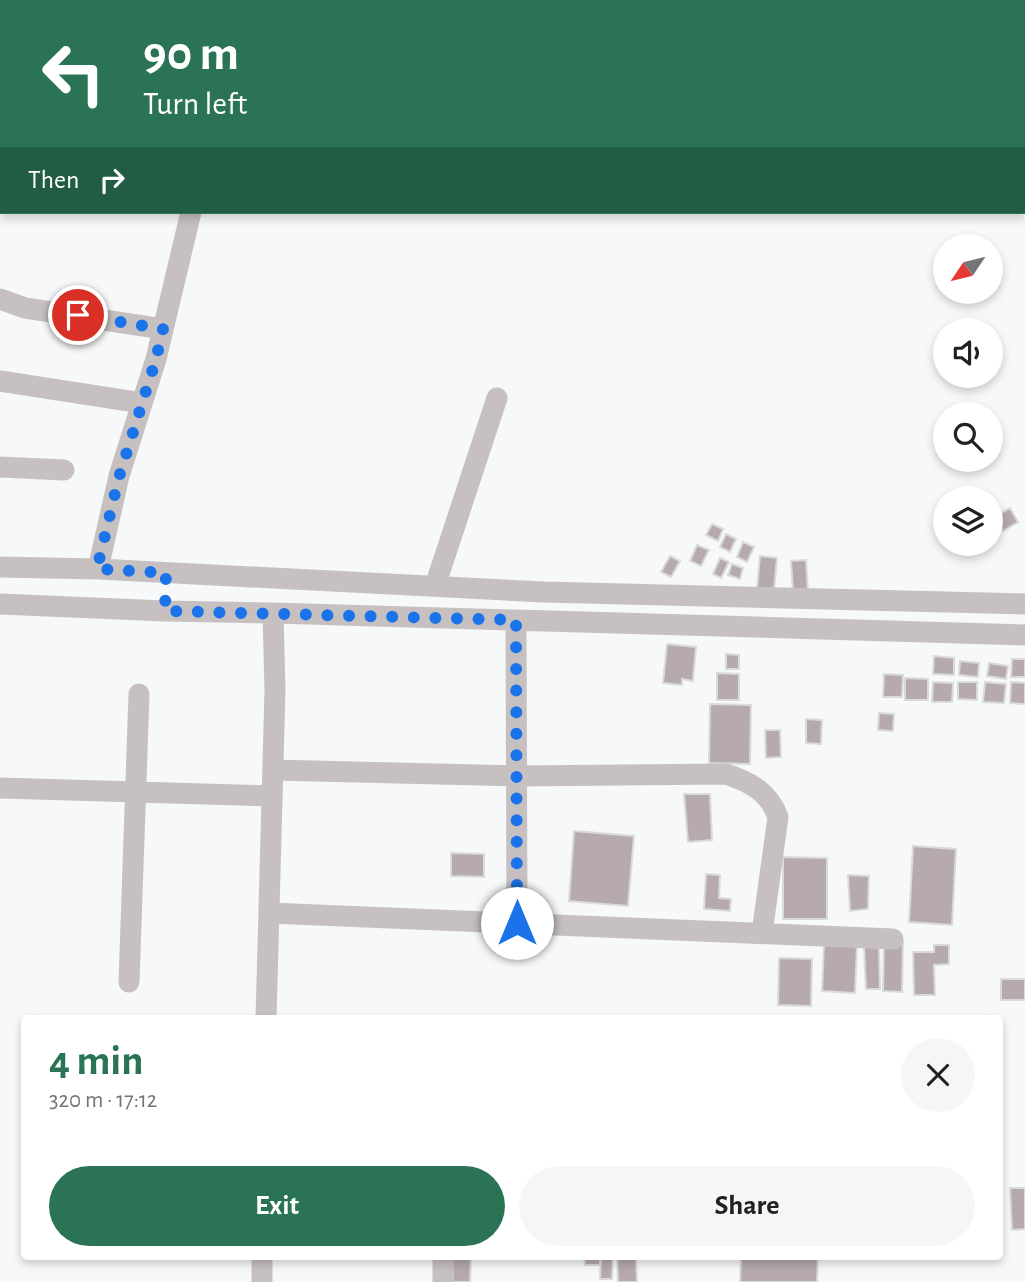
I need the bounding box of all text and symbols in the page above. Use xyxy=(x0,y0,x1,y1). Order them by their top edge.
icon: left xyxy=(28,28,119,119)
text: 90 m xyxy=(143,30,239,79)
text: Turn left xyxy=(143,88,247,120)
icon: right xyxy=(93,161,131,199)
text: Then xyxy=(28,167,79,193)
north arrow xyxy=(933,234,1003,304)
map controls xyxy=(933,234,1003,556)
pin xyxy=(48,285,108,345)
icon: arrive xyxy=(59,296,97,334)
button: sound xyxy=(933,318,1003,388)
button: search xyxy=(933,402,1003,472)
button: layers xyxy=(933,486,1003,556)
position arrow xyxy=(480,886,554,960)
button: close xyxy=(901,1038,975,1112)
text: 4 min xyxy=(49,1040,144,1082)
text: 320 m · 17:12 xyxy=(49,1089,157,1112)
button: Exit xyxy=(49,1166,505,1246)
button: Share xyxy=(519,1166,975,1246)

